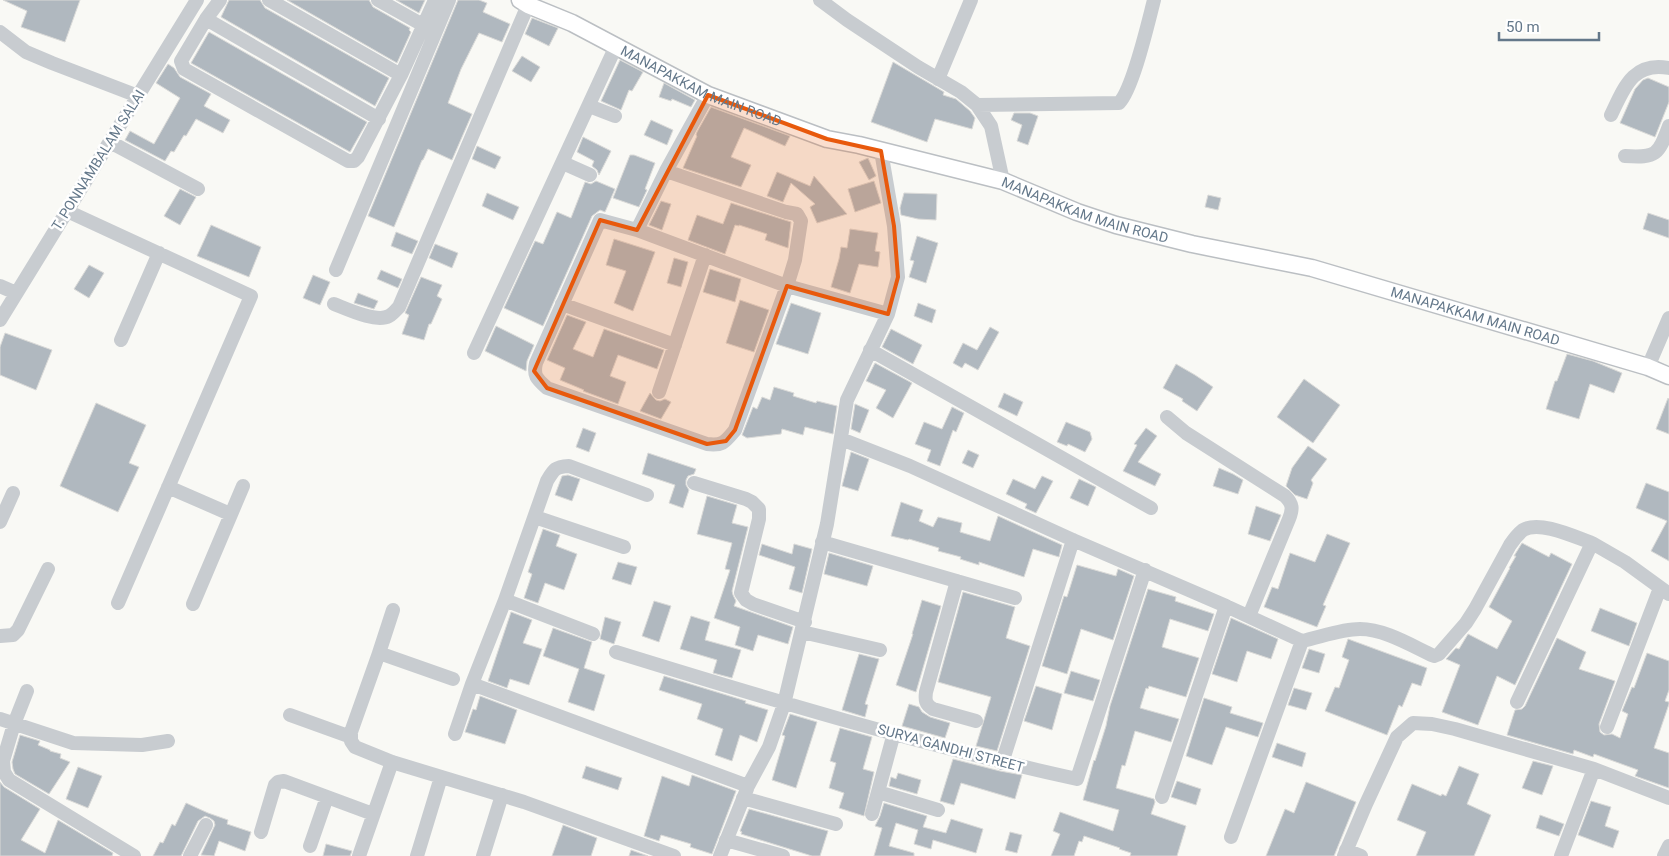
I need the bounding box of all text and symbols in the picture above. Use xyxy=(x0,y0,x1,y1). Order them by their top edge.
scale bar xyxy=(1499,10,1599,42)
text: 50 m xyxy=(1506,18,1540,36)
street label: MANAPAKKAM MAIN ROAD xyxy=(618,42,784,130)
street label: T. PONNAMBALAM SALAI xyxy=(48,87,148,233)
street label: MANAPAKKAM MAIN ROAD xyxy=(999,173,1170,246)
street label: MANAPAKKAM MAIN ROAD xyxy=(1389,284,1562,349)
street label: SURYA GANDHI STREET xyxy=(876,721,1027,775)

